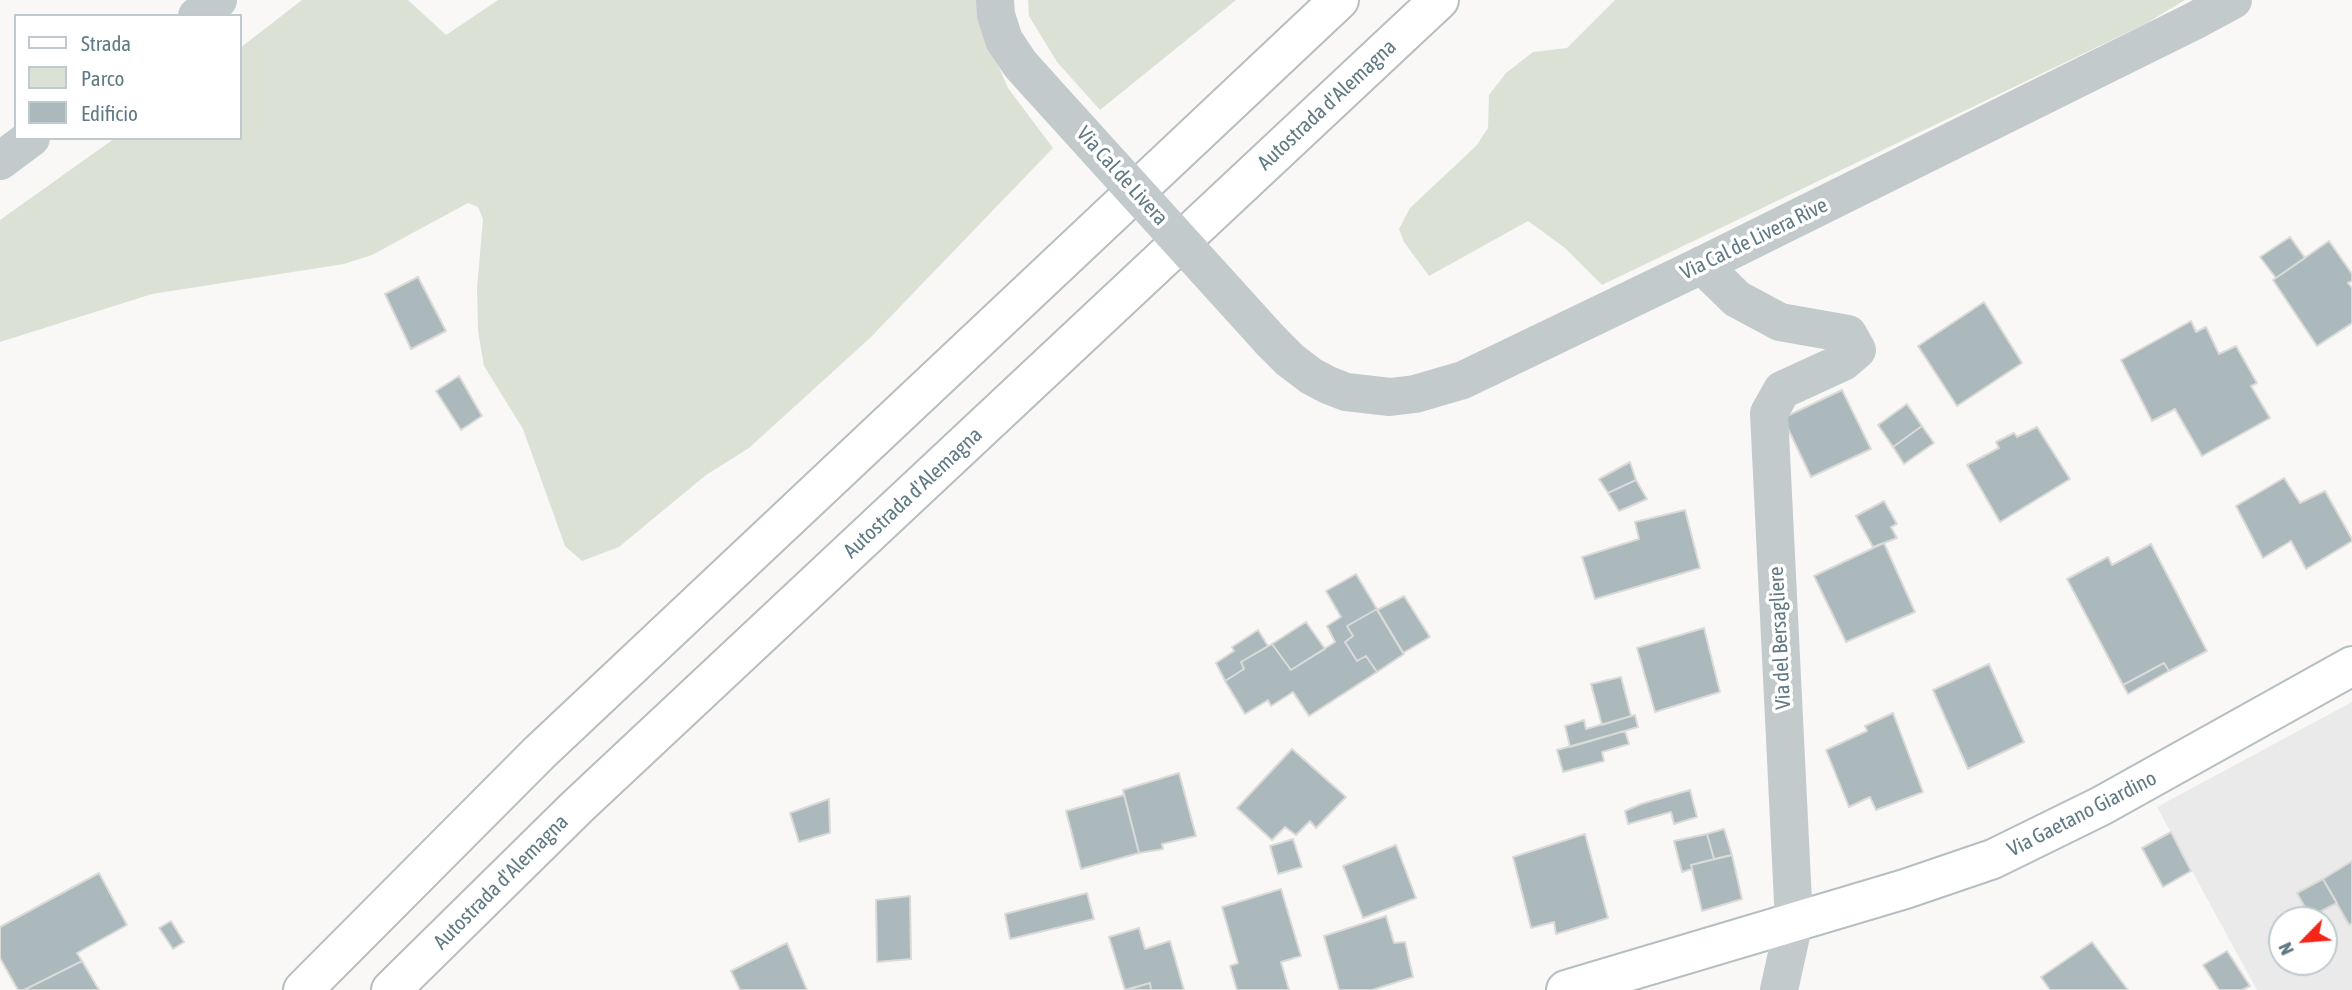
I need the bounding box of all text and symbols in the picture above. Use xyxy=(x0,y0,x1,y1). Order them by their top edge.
legend xyxy=(14,14,242,140)
text: Strada xyxy=(81,31,131,55)
street label: Autostrada d'Alemagna xyxy=(1253,34,1401,176)
text: Parco xyxy=(81,66,124,90)
text: Edificio xyxy=(81,101,138,125)
street label: Via Cal de Livera xyxy=(1071,121,1173,231)
street label: Via Cal de Livera Rive xyxy=(1676,193,1832,285)
street label: Autostrada d'Alemagna xyxy=(839,422,987,564)
street label: Via del Bersagliere xyxy=(1764,566,1796,710)
street label: Via Gaetano Giardino xyxy=(2003,766,2161,862)
street label: Autostrada d'Alemagna xyxy=(428,809,574,955)
north arrow xyxy=(2268,906,2338,976)
text: N xyxy=(2273,939,2298,959)

